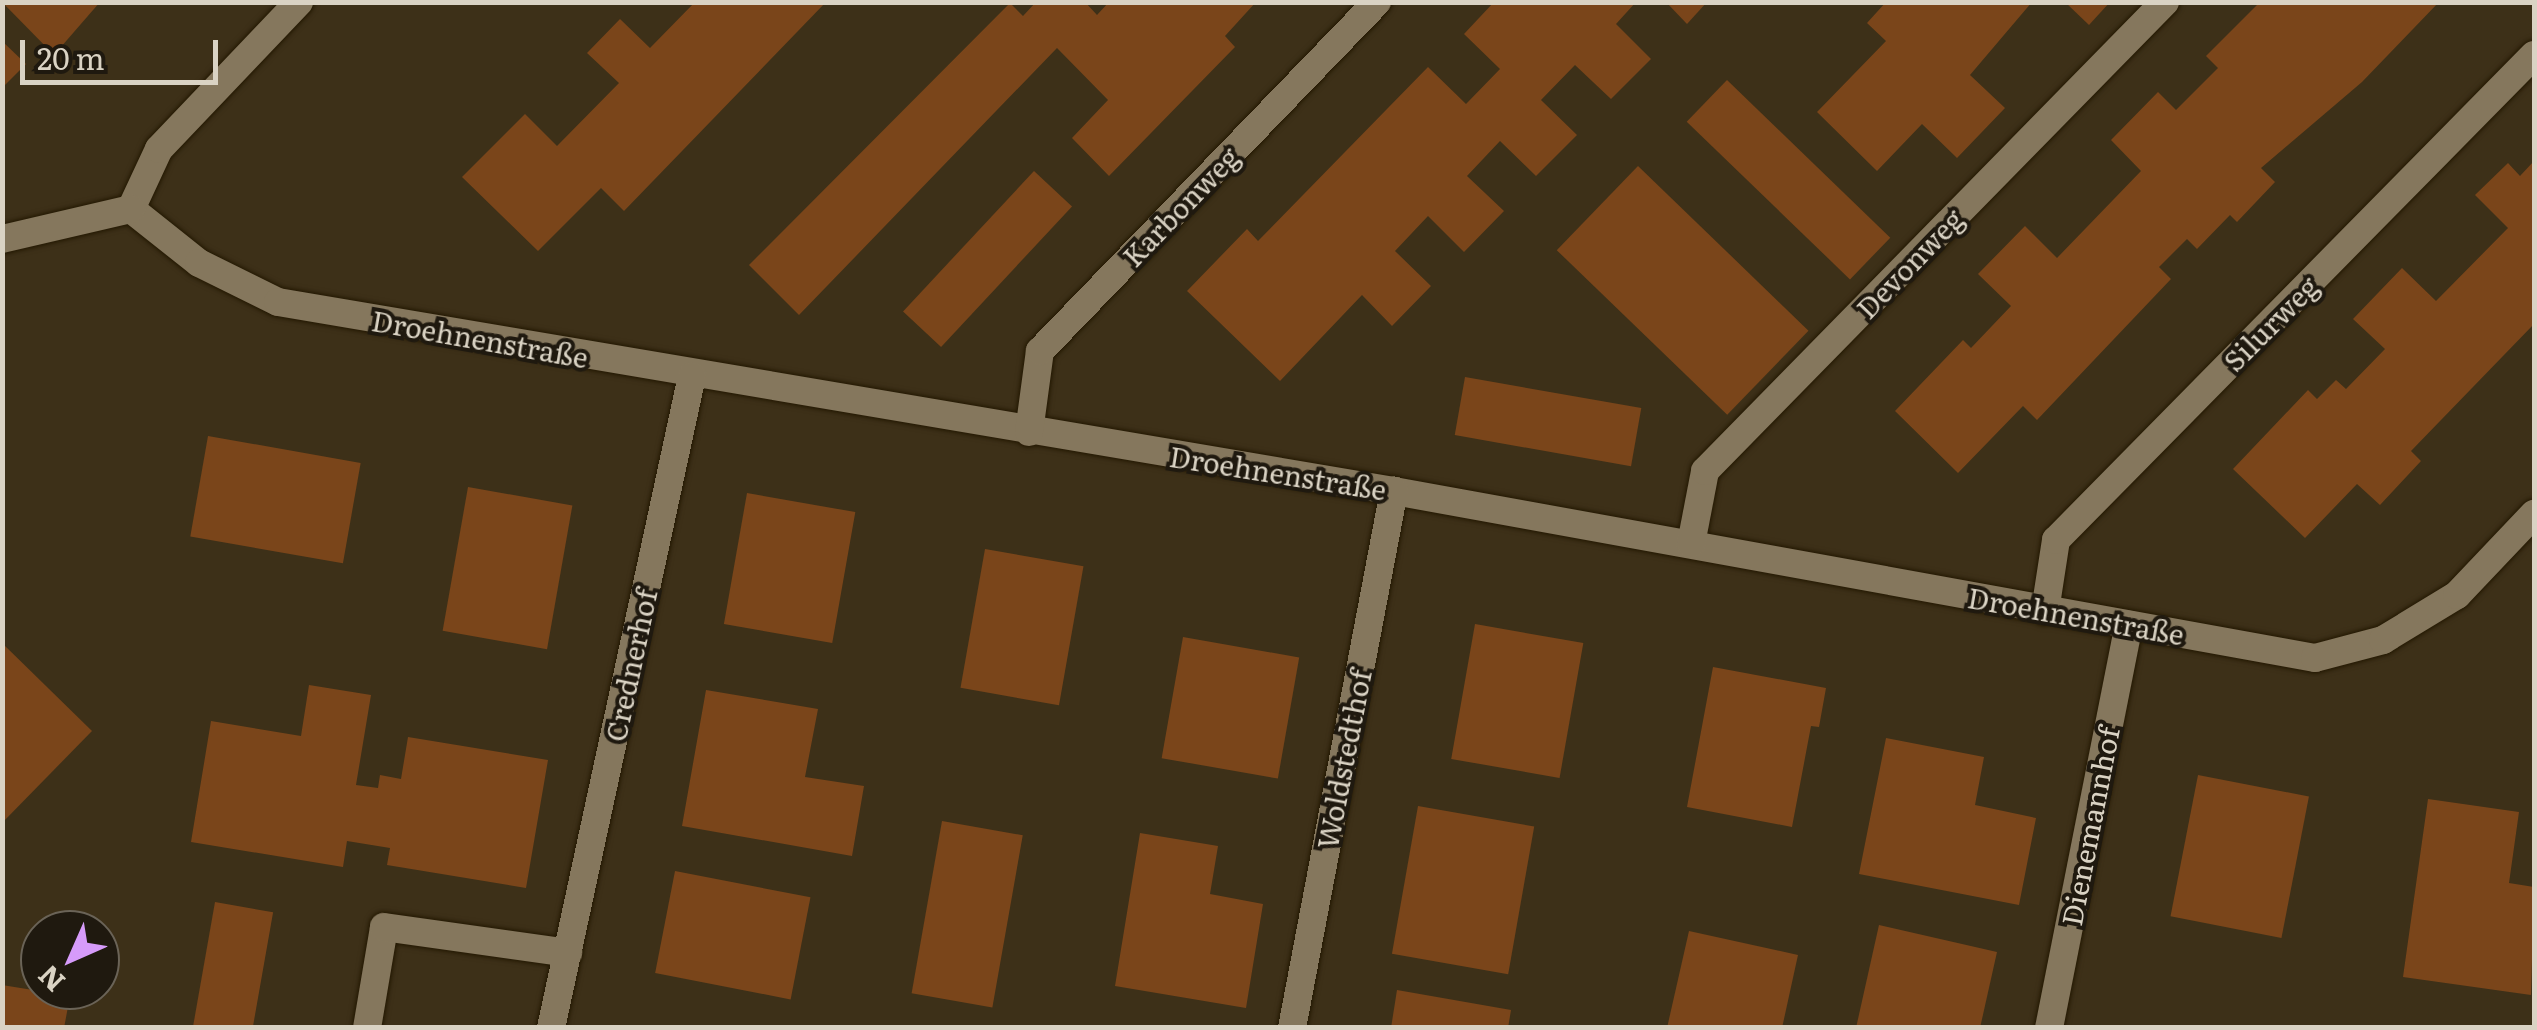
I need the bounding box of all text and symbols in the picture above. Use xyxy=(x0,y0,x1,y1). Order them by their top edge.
scale bar xyxy=(25,20,222,82)
text: 20 m xyxy=(37,35,105,79)
street label: Karbonweg xyxy=(1115,139,1245,273)
street label: Devonweg xyxy=(1849,201,1969,325)
street label: Silurweg xyxy=(2216,269,2324,377)
street label: Droehnenstraße xyxy=(369,302,591,374)
street label: Droehnenstraße xyxy=(1167,438,1389,506)
street label: Droehnenstraße xyxy=(1965,579,2187,651)
street label: Crednerhof xyxy=(597,586,663,744)
street label: Woldstedthof xyxy=(1309,666,1377,852)
street label: Dienemannhof xyxy=(2053,724,2125,928)
north arrow xyxy=(20,910,120,1010)
text: N xyxy=(27,957,73,1003)

